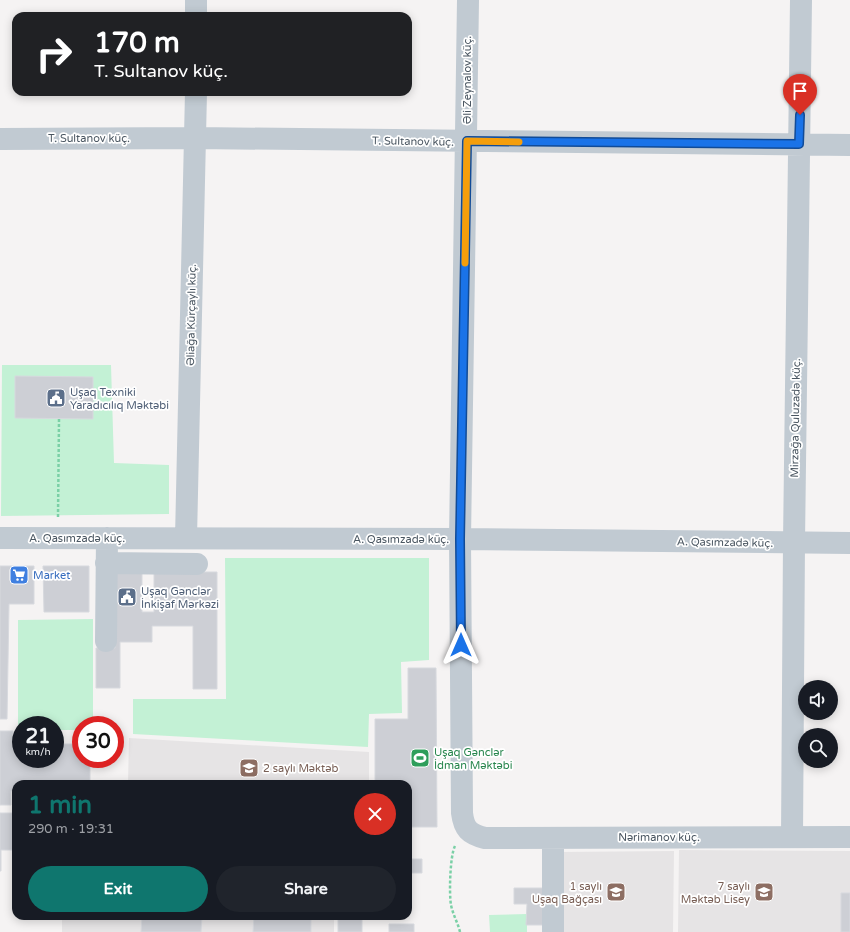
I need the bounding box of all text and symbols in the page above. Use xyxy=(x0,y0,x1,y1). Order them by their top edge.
text: 170 m xyxy=(94,26,180,60)
icon: right xyxy=(28,28,80,80)
street label: Əli Zeynalov küç. xyxy=(461,36,474,124)
text: T. Sultanov küç. xyxy=(94,60,228,82)
pin xyxy=(783,74,817,115)
icon: arrive xyxy=(789,80,811,102)
street label: T. Sultanov küç. xyxy=(48,132,130,145)
street label: T. Sultanov küç. xyxy=(372,134,454,149)
street label: Əliağa Kürçaylı küç. xyxy=(184,264,199,366)
street label: Mirzağa Quluzadə küç. xyxy=(788,358,803,478)
place label: Uşaq Texniki Yaradıcılıq Məktəbi xyxy=(70,386,169,412)
public building icon: Uşaq Texniki Yaradıcılıq Məktəbi xyxy=(45,387,67,409)
street label: A. Qasımzadə küç. xyxy=(29,532,125,545)
street label: A. Qasımzadə küç. xyxy=(353,533,449,546)
street label: A. Qasımzadə küç. xyxy=(677,535,773,550)
supermarket icon: Market xyxy=(8,564,30,586)
place label: Market xyxy=(33,569,70,582)
place label: Uşaq Gənclər İnkişaf Mərkəzi xyxy=(141,585,219,611)
public building icon: Uşaq Gənclər İnkişaf Mərkəzi xyxy=(116,586,138,608)
position arrow xyxy=(440,624,482,666)
map controls xyxy=(798,680,838,768)
button: sound xyxy=(798,680,838,720)
speed limit sign: 30 xyxy=(72,716,124,768)
text: 21 xyxy=(25,725,51,749)
button: search xyxy=(798,728,838,768)
text: km/h xyxy=(25,746,51,758)
place label: Uşaq Gənclər İdman Məktəbi xyxy=(434,746,513,772)
sports icon: Uşaq Gənclər İdman Məktəbi xyxy=(409,747,431,769)
school or university icon: 2 saylı Məktəb xyxy=(238,757,260,779)
place label: 2 saylı Məktəb xyxy=(263,762,338,775)
text: 1 min xyxy=(28,791,92,820)
button: close xyxy=(354,793,396,835)
text: 290 m · 19:31 xyxy=(28,821,114,837)
street label: Nərimanov küç. xyxy=(618,831,700,844)
button: Exit xyxy=(28,866,208,912)
button: Share xyxy=(216,866,396,912)
place label: 1 saylı Uşaq Bağçası xyxy=(532,880,602,906)
place label: 7 saylı Məktəb Lisey xyxy=(681,880,750,906)
school or university icon: 1 saylı Uşaq Bağçası xyxy=(605,881,627,903)
school or university icon: 7 saylı Məktəb Lisey xyxy=(753,881,775,903)

